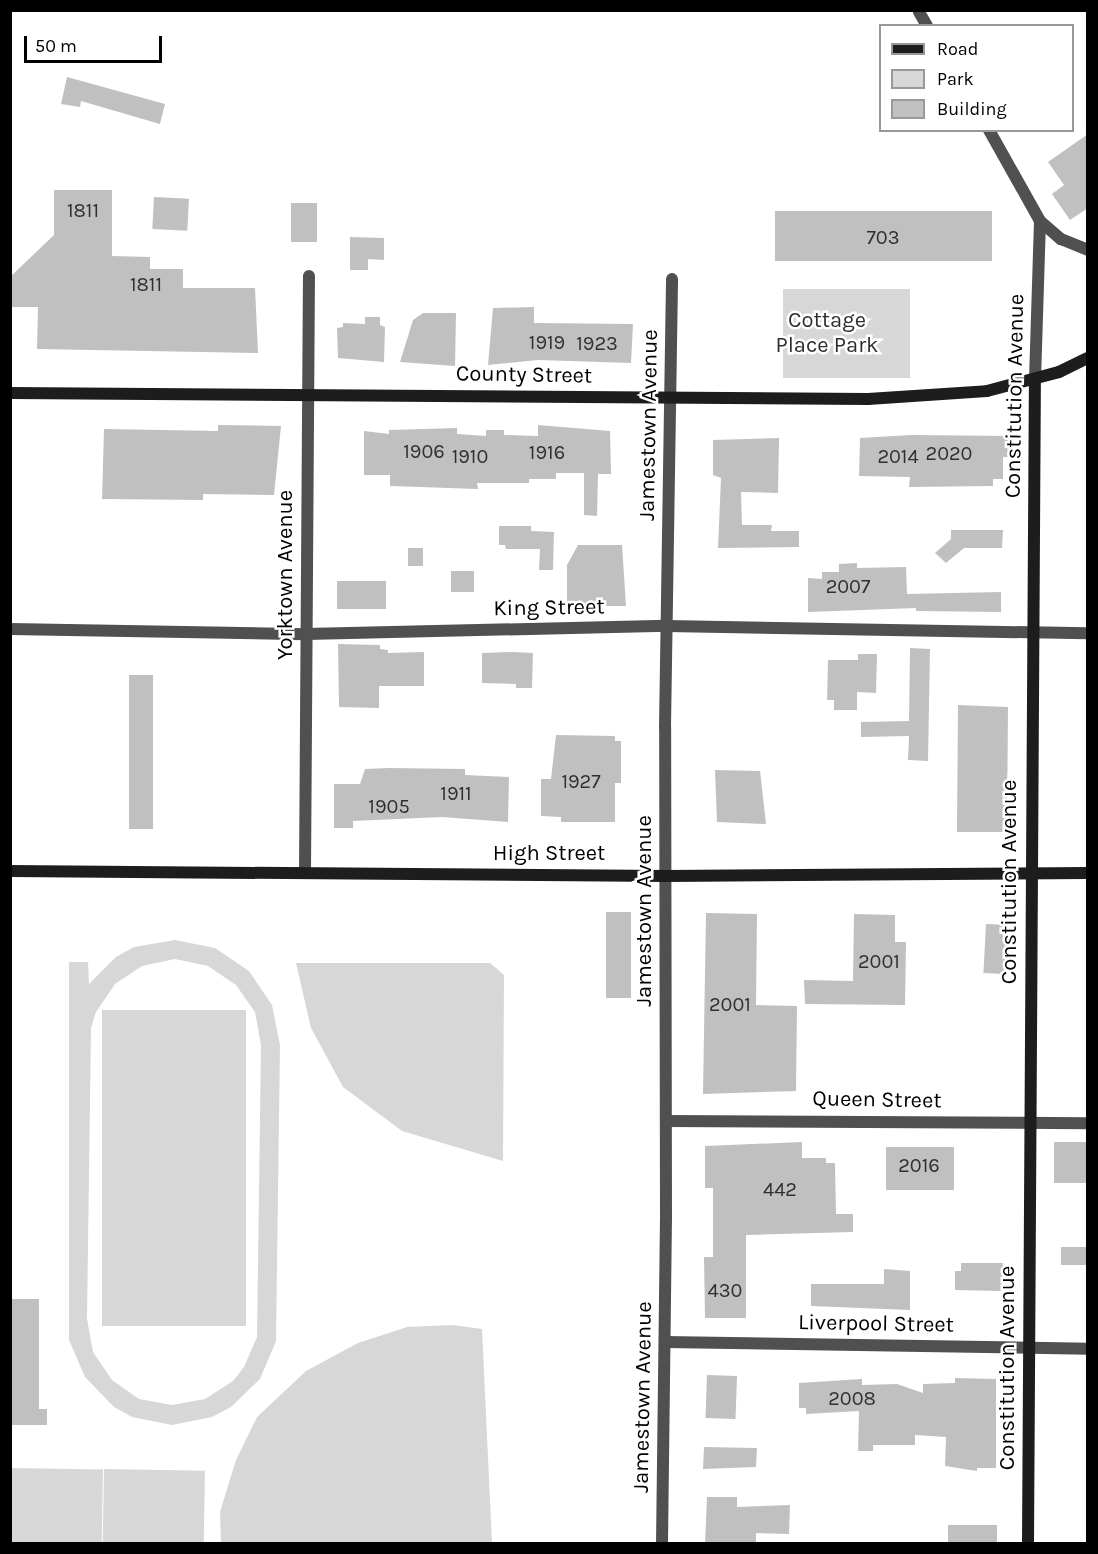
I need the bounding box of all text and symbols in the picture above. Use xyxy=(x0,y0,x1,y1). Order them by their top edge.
scale bar xyxy=(27,24,165,62)
legend xyxy=(879,24,1074,132)
text: 50 m xyxy=(35,35,77,57)
text: Road xyxy=(937,38,978,60)
text: Park xyxy=(937,68,974,90)
text: Building xyxy=(937,98,1007,120)
house number: 1811 xyxy=(67,198,99,222)
house number: 703 xyxy=(866,225,900,249)
house number: 1811 xyxy=(130,272,162,296)
street label: Constitution Avenue xyxy=(1000,294,1030,498)
park label: Cottage Place Park xyxy=(776,307,878,358)
street label: Jamestown Avenue xyxy=(634,329,664,521)
house number: 1919 xyxy=(529,330,565,354)
house number: 1923 xyxy=(576,331,618,355)
street label: County Street xyxy=(456,361,592,389)
house number: 1906 xyxy=(403,439,445,463)
house number: 1916 xyxy=(529,440,565,464)
house number: 2020 xyxy=(926,441,972,465)
house number: 1910 xyxy=(452,444,488,468)
house number: 2014 xyxy=(877,444,919,468)
street label: Yorktown Avenue xyxy=(273,490,299,660)
house number: 2007 xyxy=(826,574,870,598)
street label: King Street xyxy=(493,594,605,622)
house number: 1927 xyxy=(561,769,601,793)
street label: Constitution Avenue xyxy=(997,780,1023,984)
house number: 1911 xyxy=(440,781,472,805)
house number: 1905 xyxy=(368,794,410,818)
street label: Jamestown Avenue xyxy=(632,815,658,1007)
street label: High Street xyxy=(493,841,605,867)
house number: 2001 xyxy=(858,949,900,973)
house number: 2001 xyxy=(709,992,751,1016)
street label: Queen Street xyxy=(812,1086,942,1114)
house number: 2016 xyxy=(898,1153,940,1177)
house number: 442 xyxy=(763,1177,797,1201)
street label: Constitution Avenue xyxy=(995,1266,1021,1470)
house number: 430 xyxy=(708,1278,742,1302)
street label: Jamestown Avenue xyxy=(628,1301,658,1493)
street label: Liverpool Street xyxy=(798,1309,954,1339)
house number: 2008 xyxy=(828,1386,876,1410)

